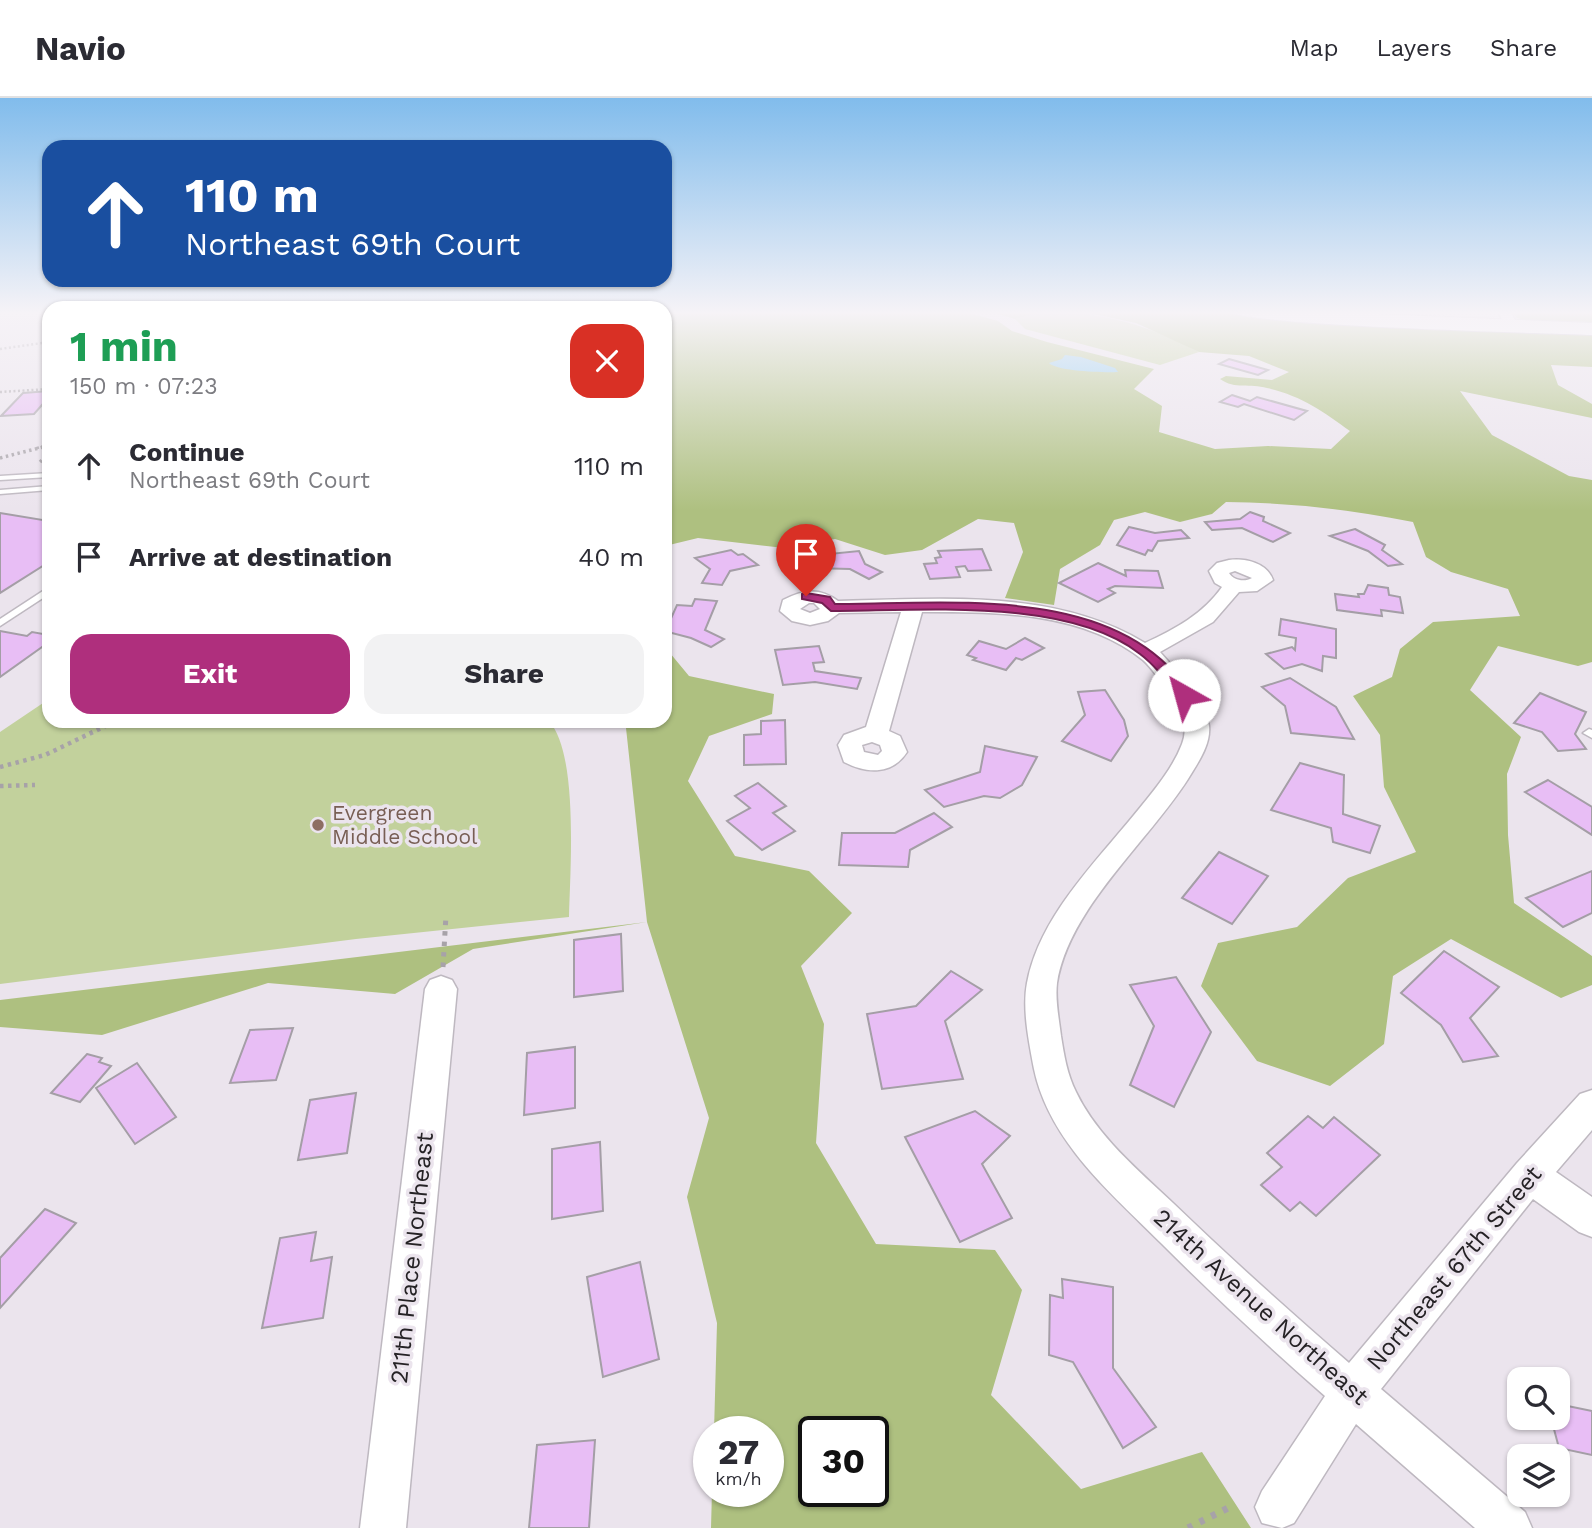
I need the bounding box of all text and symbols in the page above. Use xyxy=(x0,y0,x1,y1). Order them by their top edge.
text: Navio xyxy=(35,29,126,68)
text: Map xyxy=(1290,34,1338,62)
text: Layers xyxy=(1376,34,1452,62)
text: Share xyxy=(1490,34,1557,62)
text: 110 m xyxy=(185,166,319,224)
icon: ahead xyxy=(70,168,161,259)
text: Northeast 69th Court xyxy=(185,225,520,263)
text: 1 min xyxy=(70,322,178,371)
button: close xyxy=(570,324,644,398)
text: 150 m · 07:23 xyxy=(70,373,218,400)
text: Continue xyxy=(129,437,245,467)
icon: ahead xyxy=(70,447,108,485)
text: 110 m xyxy=(574,451,644,481)
text: Northeast 69th Court xyxy=(129,467,370,494)
pin xyxy=(776,524,836,596)
icon: arrive xyxy=(787,535,825,573)
icon: arrive xyxy=(70,538,108,576)
text: Arrive at destination xyxy=(129,542,392,572)
text: 40 m xyxy=(578,542,644,572)
button: Exit xyxy=(70,634,350,714)
button: Share xyxy=(364,634,644,714)
position arrow xyxy=(1147,658,1221,732)
place label: Evergreen Middle School xyxy=(332,800,478,849)
marker: Evergreen Middle School xyxy=(310,817,326,833)
street label: 211th Place Northeast xyxy=(385,1131,439,1385)
street label: Northeast 67th Street xyxy=(1361,1160,1547,1376)
street label: 214th Avenue Northeast xyxy=(1148,1203,1374,1411)
map controls xyxy=(1507,1367,1570,1507)
button: search xyxy=(1507,1367,1570,1430)
speed limit sign: 30 xyxy=(798,1416,889,1507)
text: 27 xyxy=(718,1431,759,1473)
button: layers xyxy=(1507,1444,1570,1507)
text: km/h xyxy=(715,1468,762,1489)

